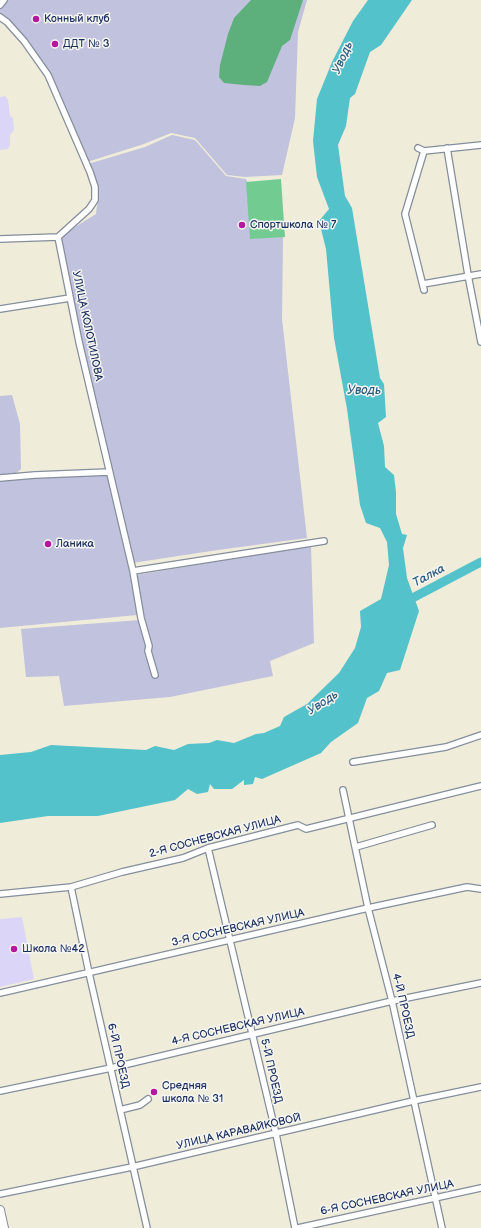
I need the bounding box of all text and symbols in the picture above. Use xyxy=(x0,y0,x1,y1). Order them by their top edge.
place label: Конный клуб xyxy=(44,12,110,26)
marker: Конный клуб xyxy=(31,14,41,24)
place label: ДДТ № 3 xyxy=(63,37,109,51)
marker: ДДТ № 3 xyxy=(50,39,60,49)
water label: Уводь xyxy=(330,40,356,76)
place label: Спортшкола № 7 xyxy=(250,218,336,232)
marker: Спортшкола № 7 xyxy=(237,220,247,230)
street label: УЛИЦА КОЛОТИЛОВА xyxy=(69,270,105,382)
water label: Уводь xyxy=(347,384,381,398)
place label: Ланика xyxy=(56,537,94,551)
marker: Ланика xyxy=(43,539,53,549)
water label: Талка xyxy=(410,562,448,590)
water label: Уводь xyxy=(305,688,341,718)
street label: 2-Я СОСНЕВСКАЯ УЛИЦА xyxy=(148,813,282,861)
street label: 3-Я СОСНЕВСКАЯ УЛИЦА xyxy=(170,906,306,950)
place label: Школа №42 xyxy=(22,942,85,956)
marker: Школа №42 xyxy=(9,944,19,954)
street label: 4-Й ПРОЕЗД xyxy=(389,972,417,1040)
street label: 4-Я СОСНЕВСКАЯ УЛИЦА xyxy=(170,1005,306,1049)
street label: 6-Й ПРОЕЗД xyxy=(104,1022,132,1090)
street label: 5-Й ПРОЕЗД xyxy=(257,1037,285,1105)
place label: Средняя школа № 31 xyxy=(162,1079,223,1105)
marker: Средняя школа № 31 xyxy=(149,1087,159,1097)
street label: УЛИЦА КАРАВАЙКОВОЙ xyxy=(175,1111,303,1153)
street label: 6-Я СОСНЕВСКАЯ УЛИЦА xyxy=(319,1177,455,1219)

